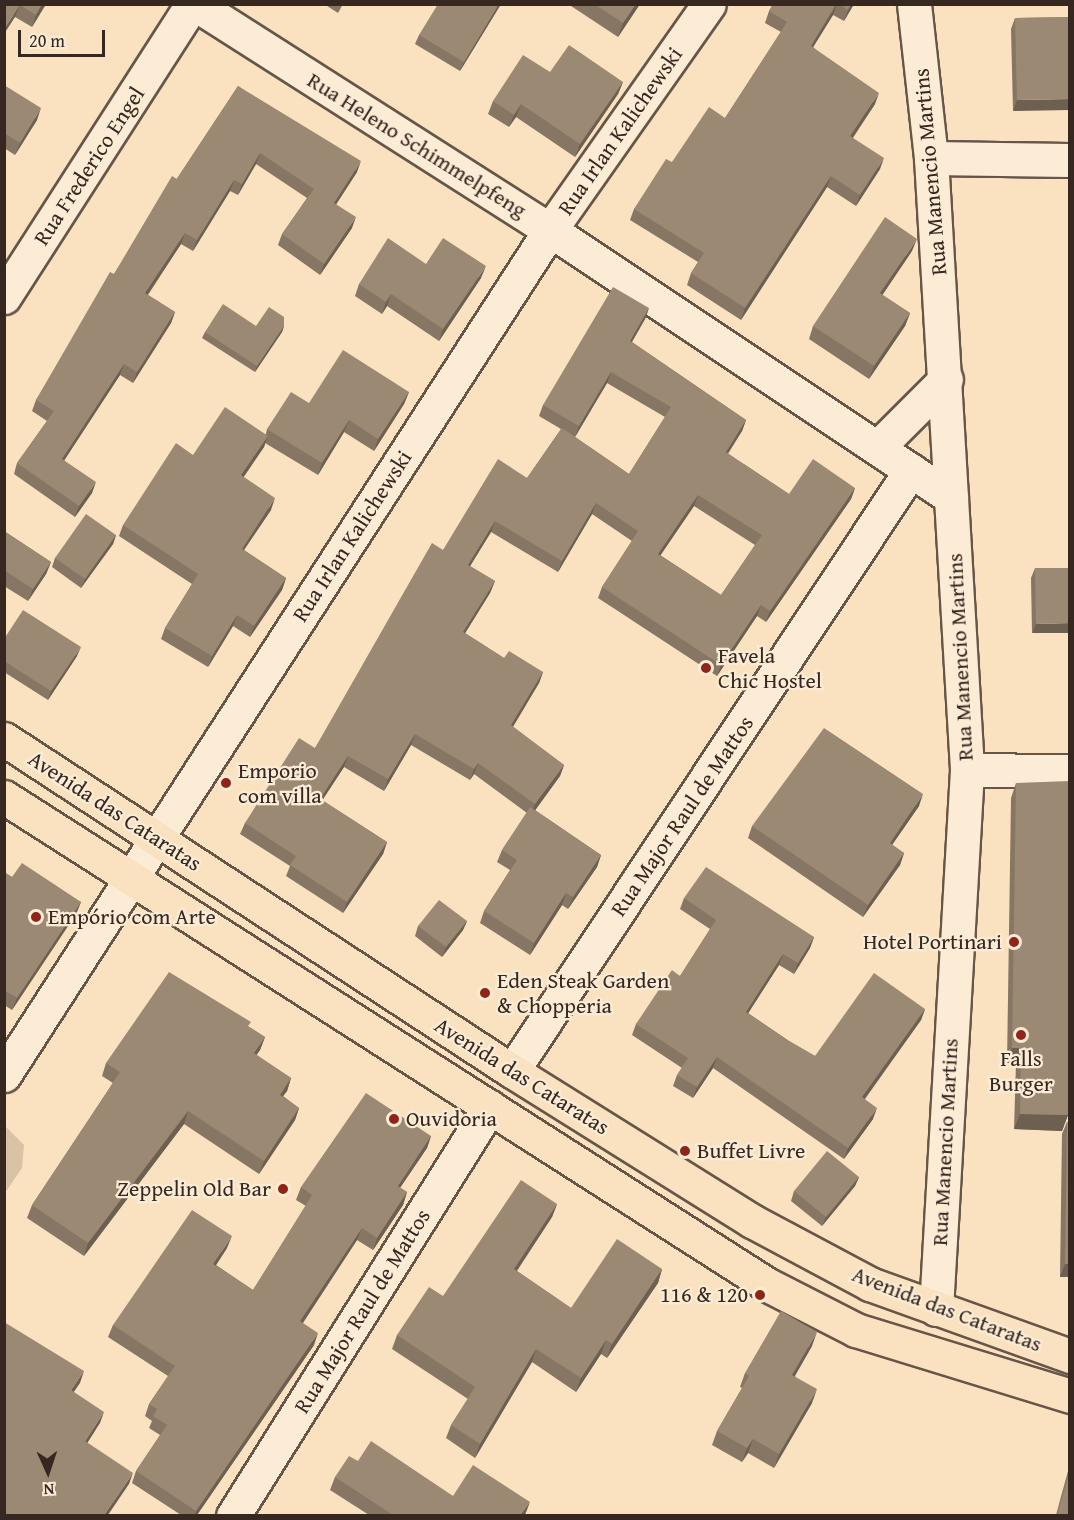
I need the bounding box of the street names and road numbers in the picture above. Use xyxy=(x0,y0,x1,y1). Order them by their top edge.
street label: Rua Irlan Kalichewski xyxy=(552,42,688,220)
street label: Rua Heleno Schimmelpfeng xyxy=(303,67,531,223)
street label: Rua Manencio Martins xyxy=(908,67,952,277)
street label: Rua Frederico Engel xyxy=(28,82,150,250)
street label: Rua Irlan Kalichewski xyxy=(287,445,417,627)
street label: Rua Manencio Martins xyxy=(941,553,979,761)
street label: Rua Major Raul de Mattos xyxy=(605,711,759,921)
street label: Avenida das Cataratas xyxy=(24,745,206,877)
street label: Avenida das Cataratas xyxy=(430,1012,614,1140)
street label: Rua Manencio Martins xyxy=(926,1038,964,1246)
street label: Rua Major Raul de Mattos xyxy=(288,1204,436,1418)
street label: Avenida das Cataratas xyxy=(848,1261,1046,1357)

